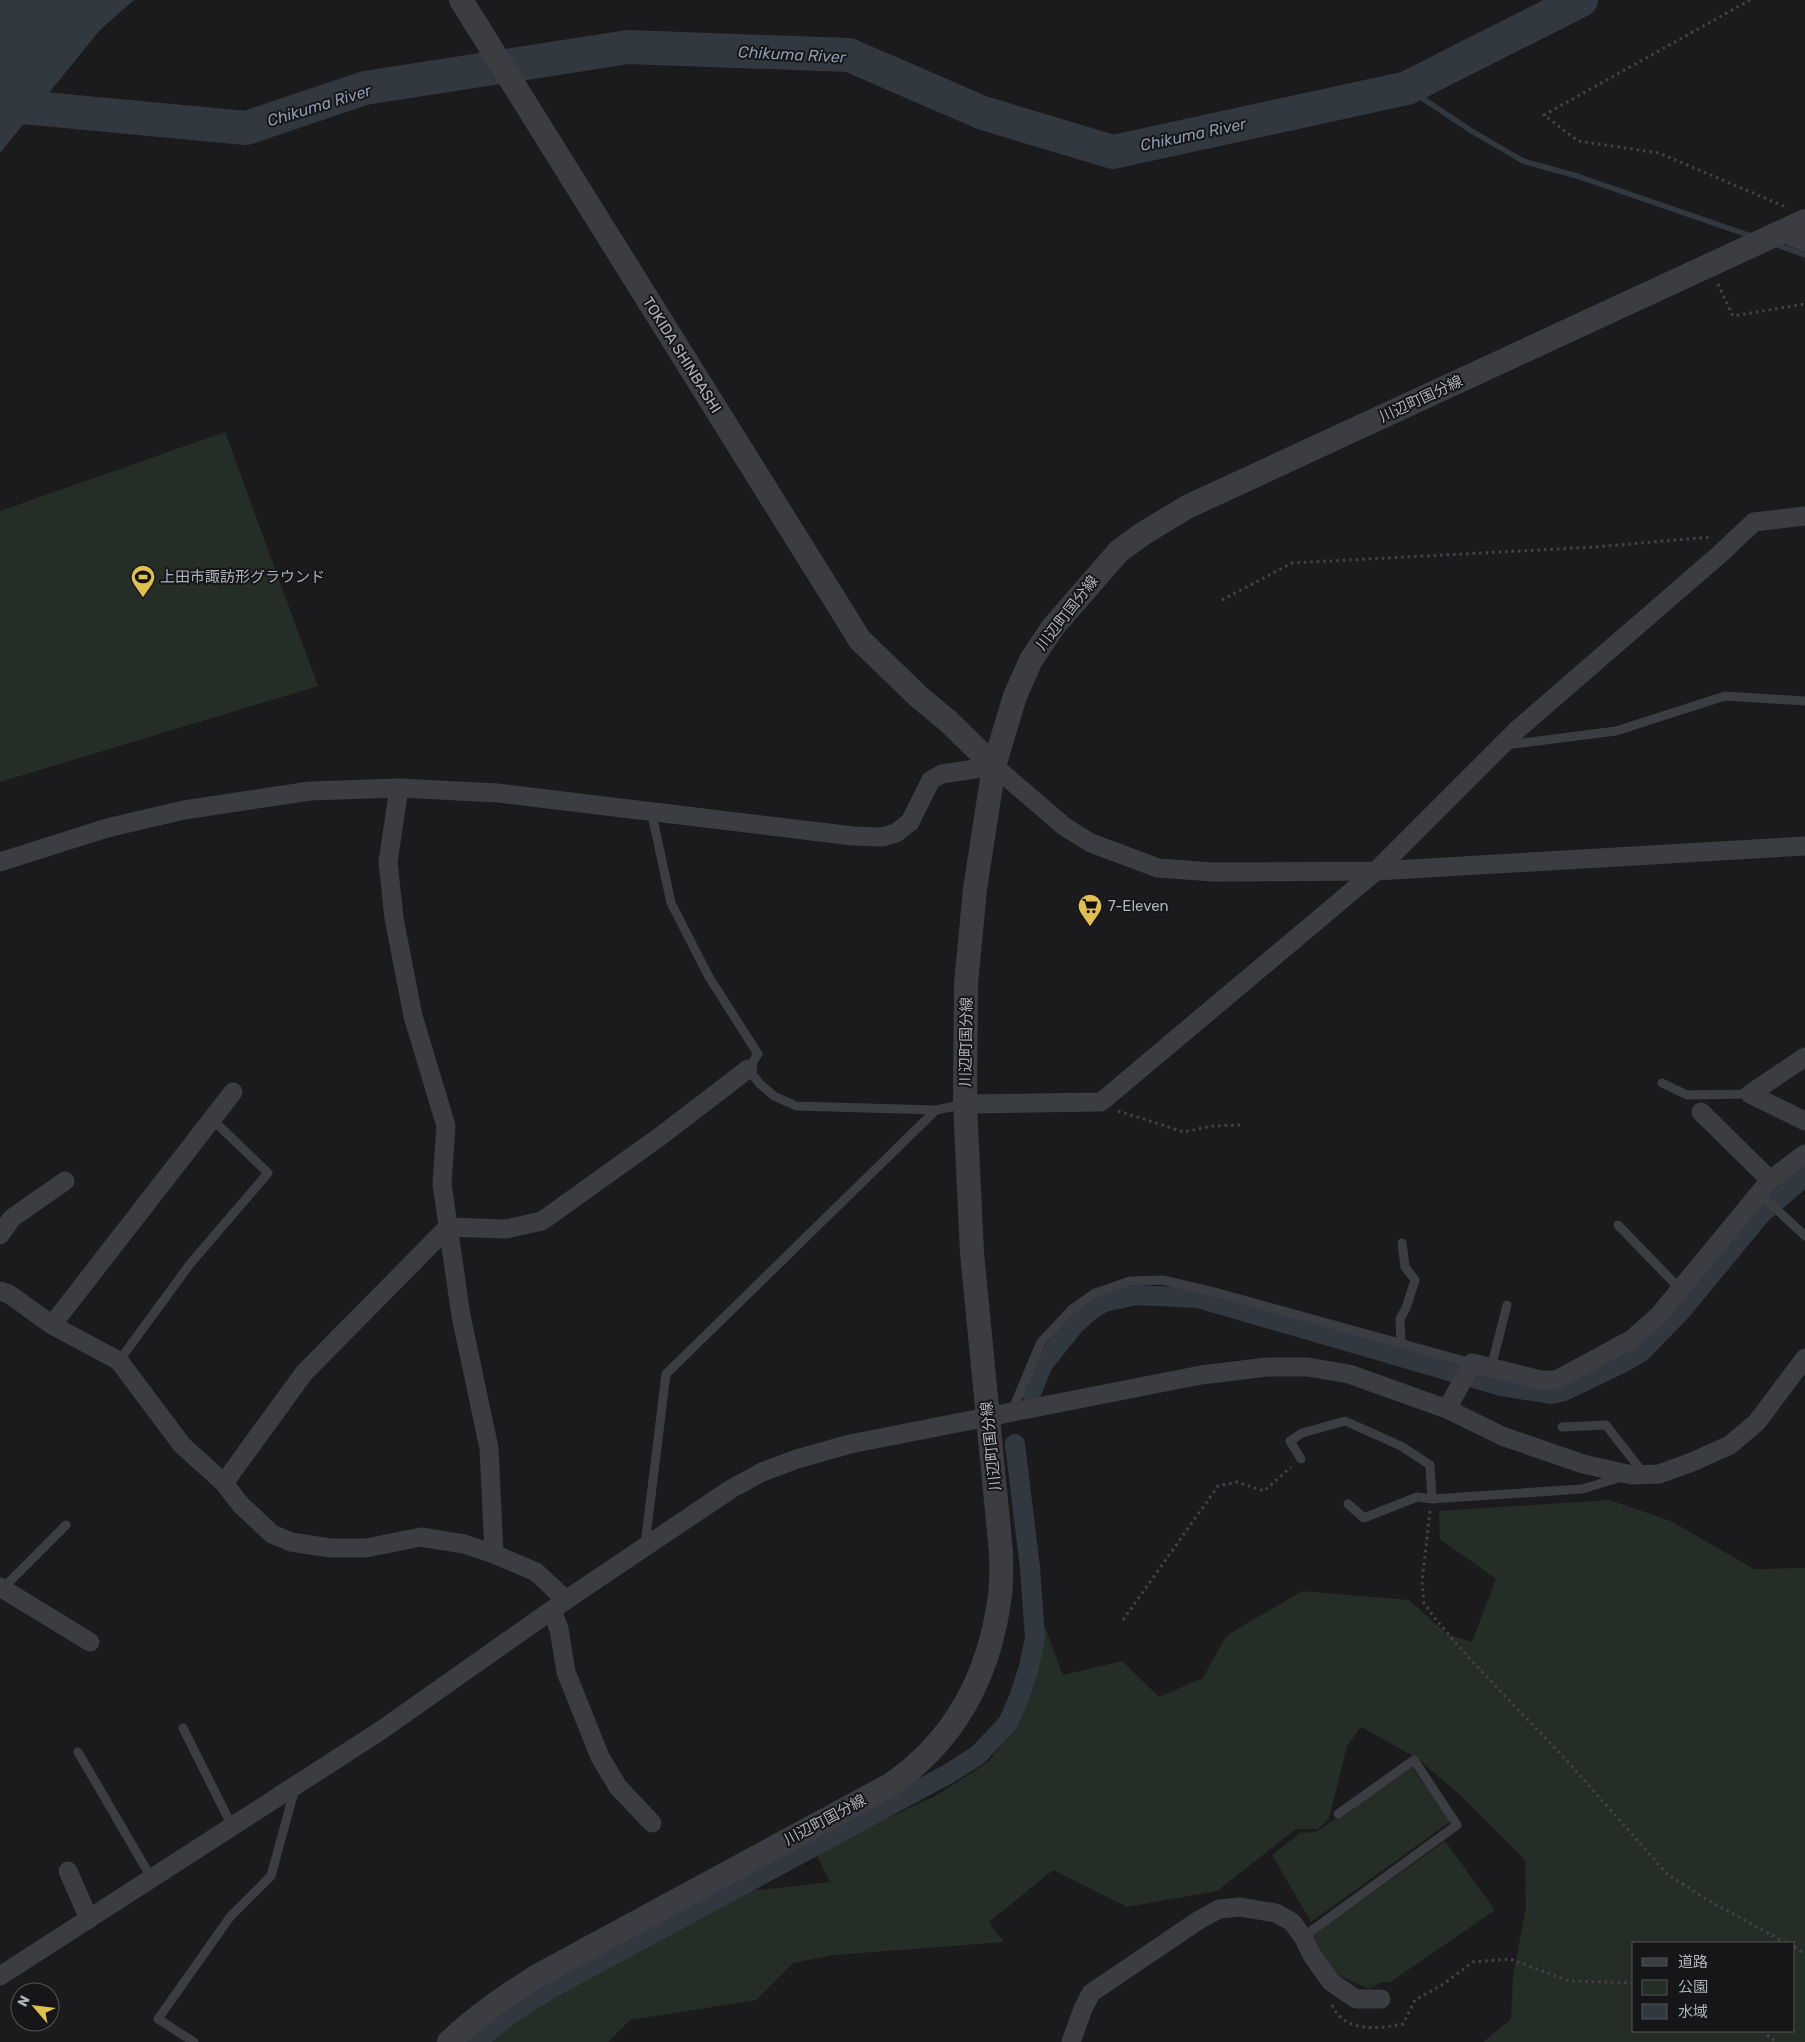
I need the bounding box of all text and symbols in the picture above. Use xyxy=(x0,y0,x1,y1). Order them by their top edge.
water label: Chikuma River xyxy=(738,42,847,67)
water label: Chikuma River xyxy=(265,80,374,130)
water label: Chikuma River xyxy=(1138,114,1249,155)
street label: TOKIDA SHINBASHI xyxy=(639,294,725,416)
street label: 川辺町国分線 xyxy=(1376,372,1466,426)
sports icon: 上田市諏訪形グラウンド xyxy=(130,564,156,598)
place label: 上田市諏訪形グラウンド xyxy=(160,568,325,586)
street label: 川辺町国分線 xyxy=(1032,572,1102,654)
supermarket icon: 7-Eleven xyxy=(1077,893,1103,927)
place label: 7-Eleven xyxy=(1108,897,1169,915)
street label: 川辺町国分線 xyxy=(956,997,976,1087)
street label: 川辺町国分線 xyxy=(977,1400,1005,1492)
street label: 川辺町国分線 xyxy=(781,1791,869,1849)
legend xyxy=(1632,1942,1795,2032)
text: 道路 xyxy=(1678,1953,1708,1971)
text: 公園 xyxy=(1678,1978,1708,1996)
north arrow xyxy=(10,1982,60,2032)
text: N xyxy=(14,1993,34,2010)
text: 水域 xyxy=(1678,2003,1708,2021)

